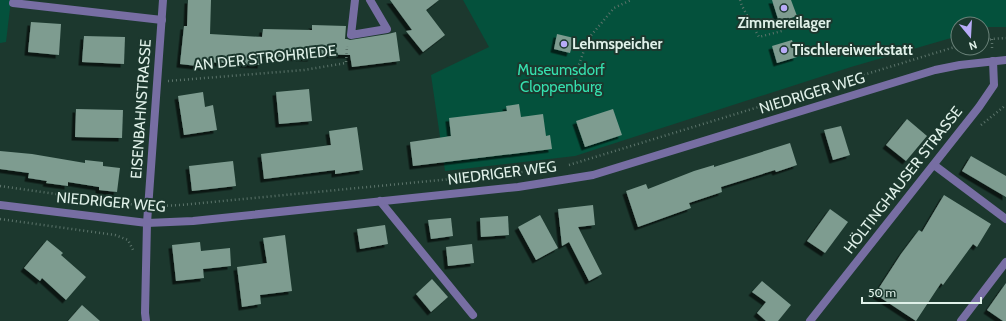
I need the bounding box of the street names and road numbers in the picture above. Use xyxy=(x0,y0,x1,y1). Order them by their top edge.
street label: EISENBAHNSTRASSE xyxy=(127,39,155,179)
street label: AN DER STROHRIEDE xyxy=(193,42,337,74)
street label: NIEDRIGER WEG xyxy=(757,68,867,118)
street label: HÖLTINGHAUSER STRASSE xyxy=(840,103,966,257)
street label: NIEDRIGER WEG xyxy=(446,157,558,189)
street label: NIEDRIGER WEG xyxy=(56,188,166,216)

